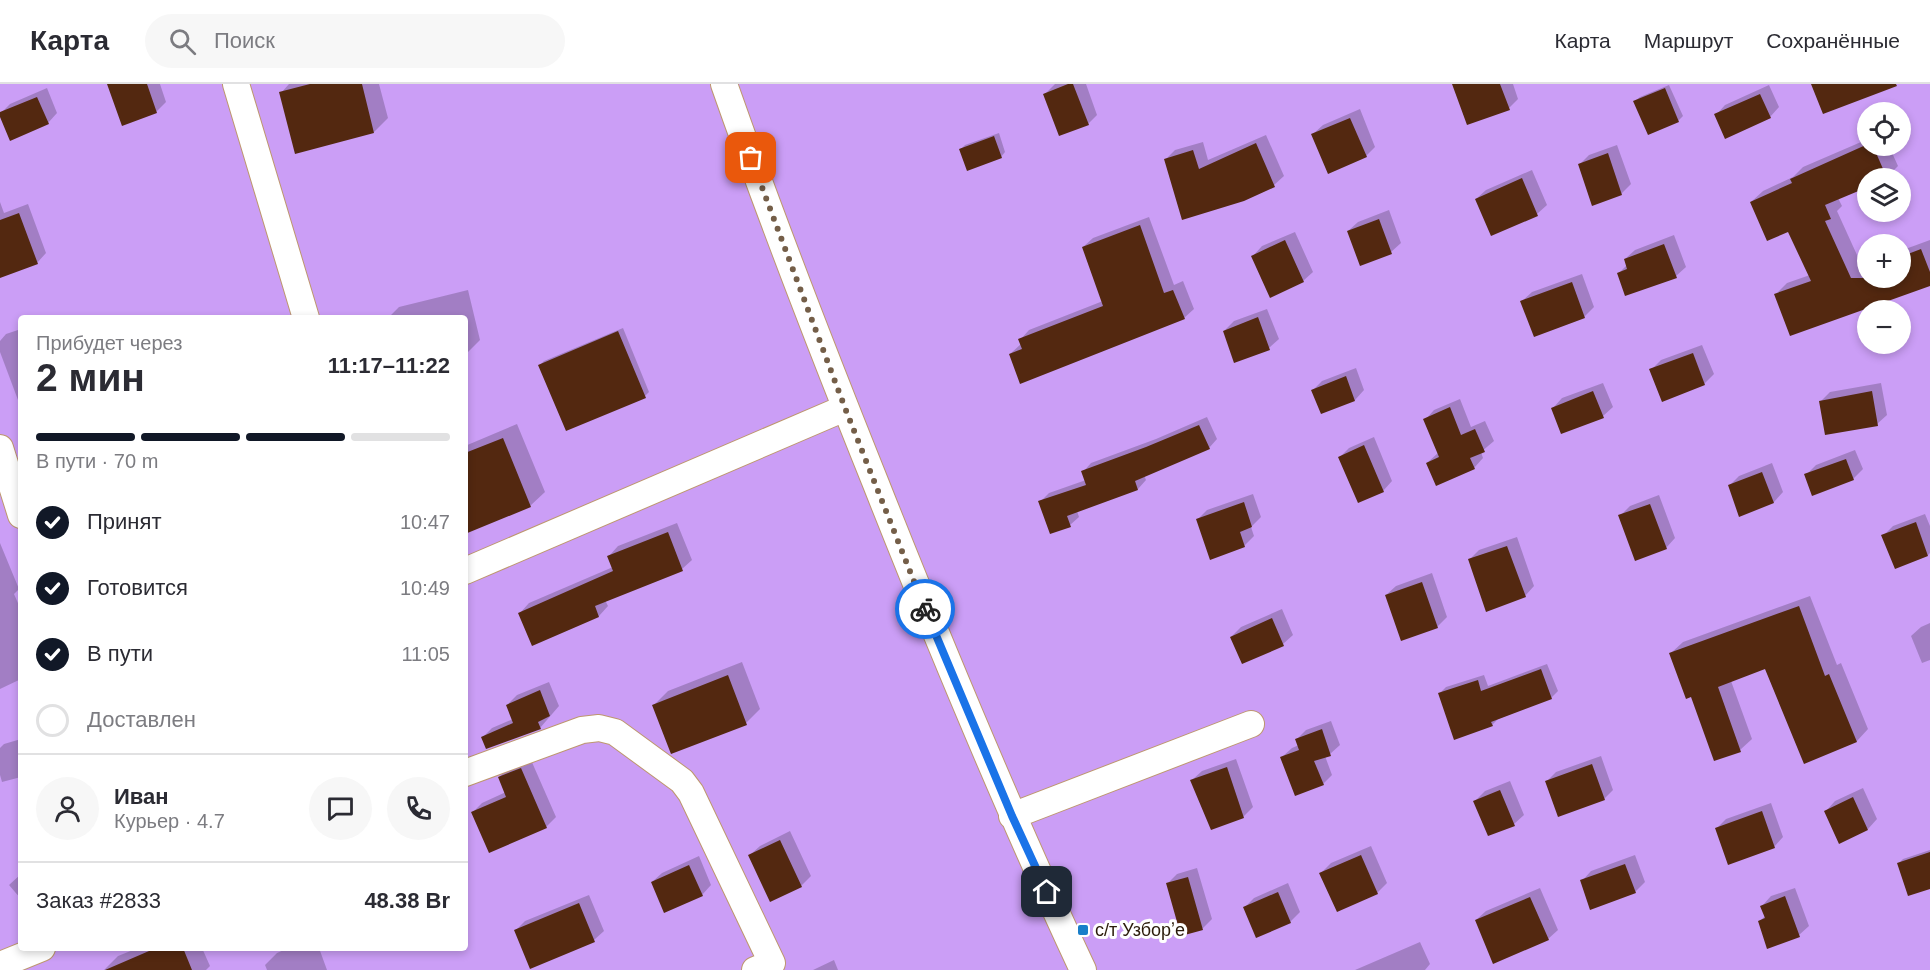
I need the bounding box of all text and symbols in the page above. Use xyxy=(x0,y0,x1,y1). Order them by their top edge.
search box xyxy=(145,14,565,68)
text: Карта xyxy=(30,25,109,56)
icon: search xyxy=(166,25,199,58)
text: Поиск xyxy=(214,28,275,53)
text: Карта xyxy=(1555,29,1611,52)
text: Маршрут xyxy=(1644,29,1733,52)
text: Сохранённые xyxy=(1766,29,1900,52)
map controls xyxy=(1857,102,1911,354)
button: locate xyxy=(1857,102,1911,156)
pin xyxy=(725,132,776,183)
icon: bag xyxy=(734,141,767,174)
button: layers xyxy=(1857,168,1911,222)
button: + xyxy=(1857,234,1911,288)
button: − xyxy=(1857,300,1911,354)
text: Прибудет через xyxy=(36,332,182,354)
text: 11:17–11:22 xyxy=(328,353,450,378)
text: 2 мин xyxy=(36,356,145,399)
text: В пути · 70 m xyxy=(36,450,158,472)
icon: check xyxy=(36,506,69,539)
text: Принят xyxy=(87,509,161,534)
text: 10:47 xyxy=(400,511,450,533)
icon: check xyxy=(36,572,69,605)
text: Готовится xyxy=(87,575,188,600)
text: 10:49 xyxy=(400,577,450,599)
courier xyxy=(895,579,955,639)
icon: bike xyxy=(909,593,942,626)
icon: check xyxy=(36,638,69,671)
text: В пути xyxy=(87,641,153,666)
text: 11:05 xyxy=(401,643,450,665)
text: Доставлен xyxy=(87,707,196,732)
button: person xyxy=(36,777,99,840)
button: chat xyxy=(309,777,372,840)
button: phone xyxy=(387,777,450,840)
text: Иван xyxy=(114,784,169,809)
text: Курьер · 4.7 xyxy=(114,810,225,832)
pin xyxy=(1021,866,1072,917)
icon: home xyxy=(1030,875,1063,908)
text: Заказ #2833 xyxy=(36,888,161,913)
text: 48.38 Br xyxy=(364,888,450,913)
place label: с/т Узборʼе xyxy=(1095,920,1185,940)
marker: с/т Узборʼе xyxy=(1076,923,1090,937)

